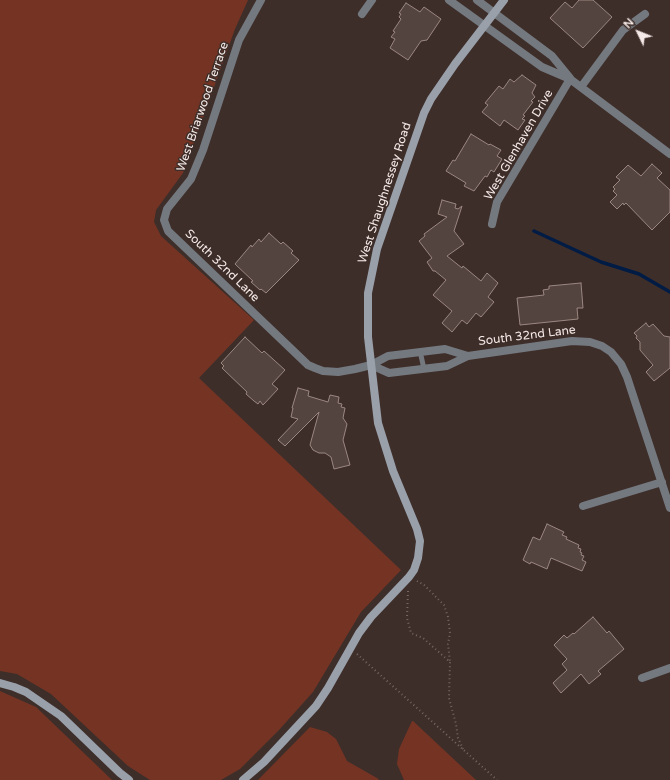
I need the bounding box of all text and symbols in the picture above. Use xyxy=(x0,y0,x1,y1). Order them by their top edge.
north arrow xyxy=(618,12,658,52)
text: N xyxy=(621,16,637,31)
street label: West Briarwood Terrace xyxy=(174,40,232,174)
street label: West Glenhaven Drive xyxy=(482,87,556,203)
street label: West Shaughnessey Road xyxy=(355,121,415,265)
street label: South 32nd Lane xyxy=(182,227,262,305)
street label: South 32nd Lane xyxy=(478,323,576,349)

